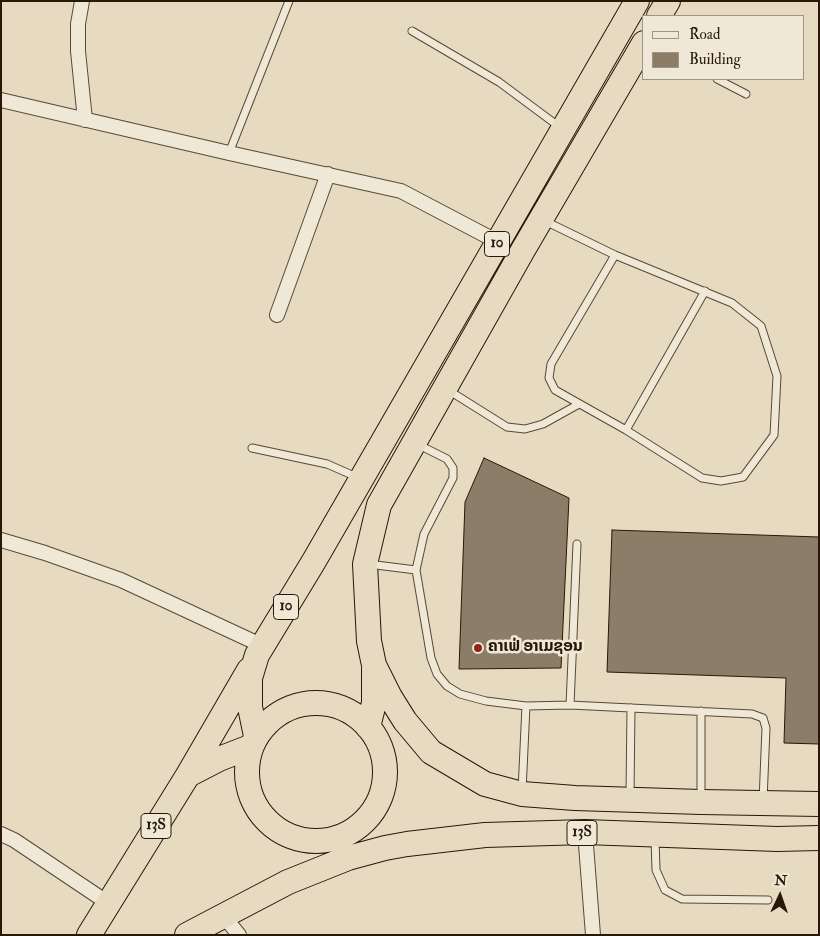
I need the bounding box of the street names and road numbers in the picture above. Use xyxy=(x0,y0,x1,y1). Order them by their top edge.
road number: 10 xyxy=(484,232,510,256)
road number: 10 xyxy=(274,594,298,620)
road number: 13S xyxy=(141,814,171,838)
road number: 13S xyxy=(567,820,597,846)

